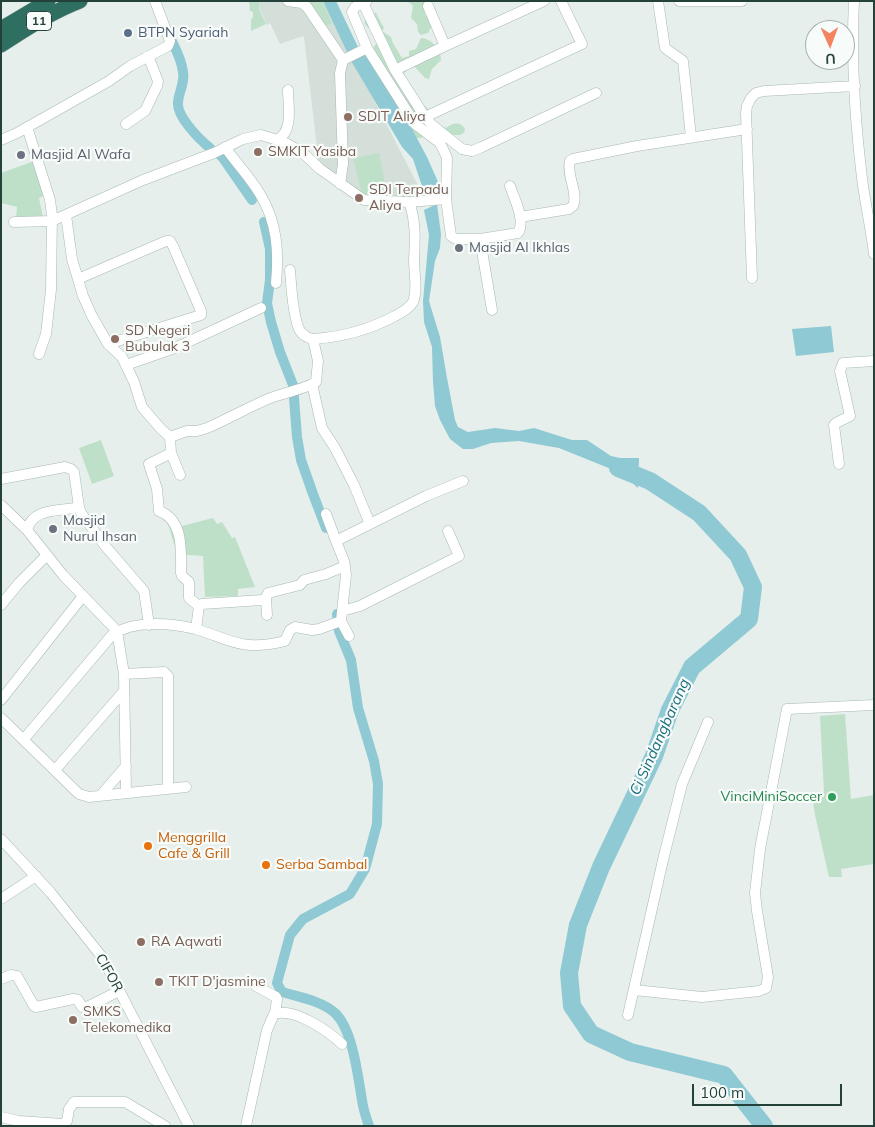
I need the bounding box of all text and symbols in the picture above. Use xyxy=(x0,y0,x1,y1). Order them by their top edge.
road number: 11 xyxy=(26,12,52,30)
north arrow xyxy=(805,20,855,70)
place label: BTPN Syariah xyxy=(138,25,228,41)
marker: BTPN Syariah xyxy=(122,27,134,39)
text: U xyxy=(825,50,836,68)
place label: SDIT Aliya xyxy=(358,109,426,125)
marker: SDIT Aliya xyxy=(342,111,354,123)
place label: SMKIT Yasiba xyxy=(268,144,356,160)
marker: SMKIT Yasiba xyxy=(252,146,264,158)
place label: Masjid Al Wafa xyxy=(31,147,131,163)
marker: Masjid Al Wafa xyxy=(15,149,27,161)
place label: SDI Terpadu Aliya xyxy=(369,182,449,214)
marker: SDI Terpadu Aliya xyxy=(353,192,365,204)
place label: Masjid Al Ikhlas xyxy=(469,240,570,256)
marker: Masjid Al Ikhlas xyxy=(453,242,465,254)
place label: SD Negeri Bubulak 3 xyxy=(125,323,190,356)
marker: SD Negeri Bubulak 3 xyxy=(109,333,121,345)
place label: Masjid Nurul Ihsan xyxy=(63,513,137,546)
marker: Masjid Nurul Ihsan xyxy=(47,523,59,535)
water label: Ci Sindangbarang xyxy=(626,676,694,798)
place label: VinciMiniSoccer xyxy=(721,789,822,805)
marker: VinciMiniSoccer xyxy=(826,791,838,803)
place label: Menggrilla Cafe & Grill xyxy=(158,830,230,862)
marker: Menggrilla Cafe & Grill xyxy=(142,840,154,852)
place label: Serba Sambal xyxy=(276,857,367,873)
marker: Serba Sambal xyxy=(260,859,272,871)
place label: RA Aqwati xyxy=(151,934,222,950)
marker: RA Aqwati xyxy=(135,936,147,948)
street label: CIFOR xyxy=(92,951,126,995)
place label: TKIT D'jasmine xyxy=(169,974,266,990)
marker: TKIT D'jasmine xyxy=(153,976,165,988)
place label: SMKS Telekomedika xyxy=(83,1004,171,1036)
marker: SMKS Telekomedika xyxy=(67,1014,79,1026)
scale bar xyxy=(695,1074,845,1106)
text: 100 m xyxy=(700,1083,744,1102)

